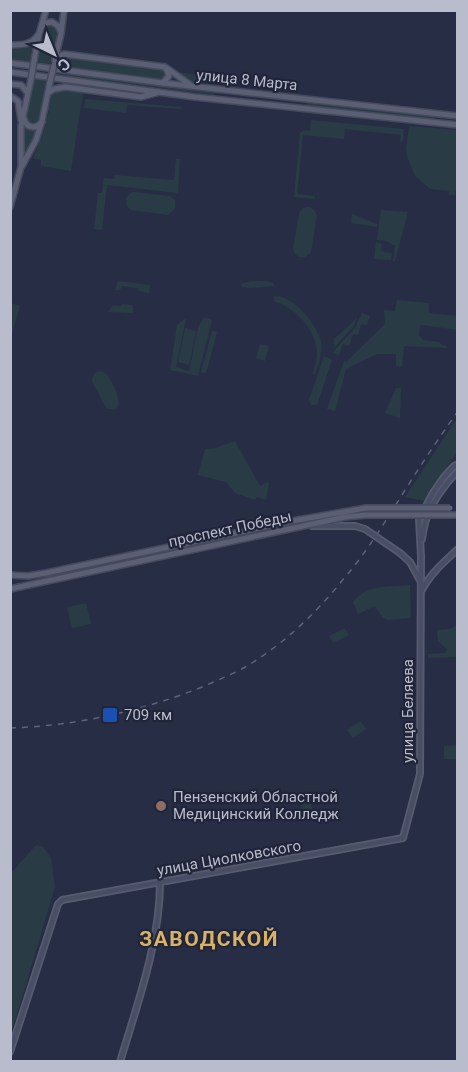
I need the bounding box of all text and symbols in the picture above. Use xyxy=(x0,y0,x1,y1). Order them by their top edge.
north arrow xyxy=(24,24,84,84)
text: С xyxy=(54,54,74,75)
street label: улица 8 Марта xyxy=(196,66,298,94)
street label: проспект Победы xyxy=(167,507,293,551)
street label: улица Беляева xyxy=(399,659,417,763)
marker: 709 км xyxy=(101,706,119,724)
place label: 709 км xyxy=(124,706,172,724)
place label: Пензенский Областной Медицинский Колледж xyxy=(173,788,339,823)
marker: Пензенский Областной Медицинский Колледж xyxy=(154,799,168,813)
street label: улица Циолковского xyxy=(156,836,302,880)
district label: ЗАВОДСКОЙ xyxy=(139,927,279,951)

